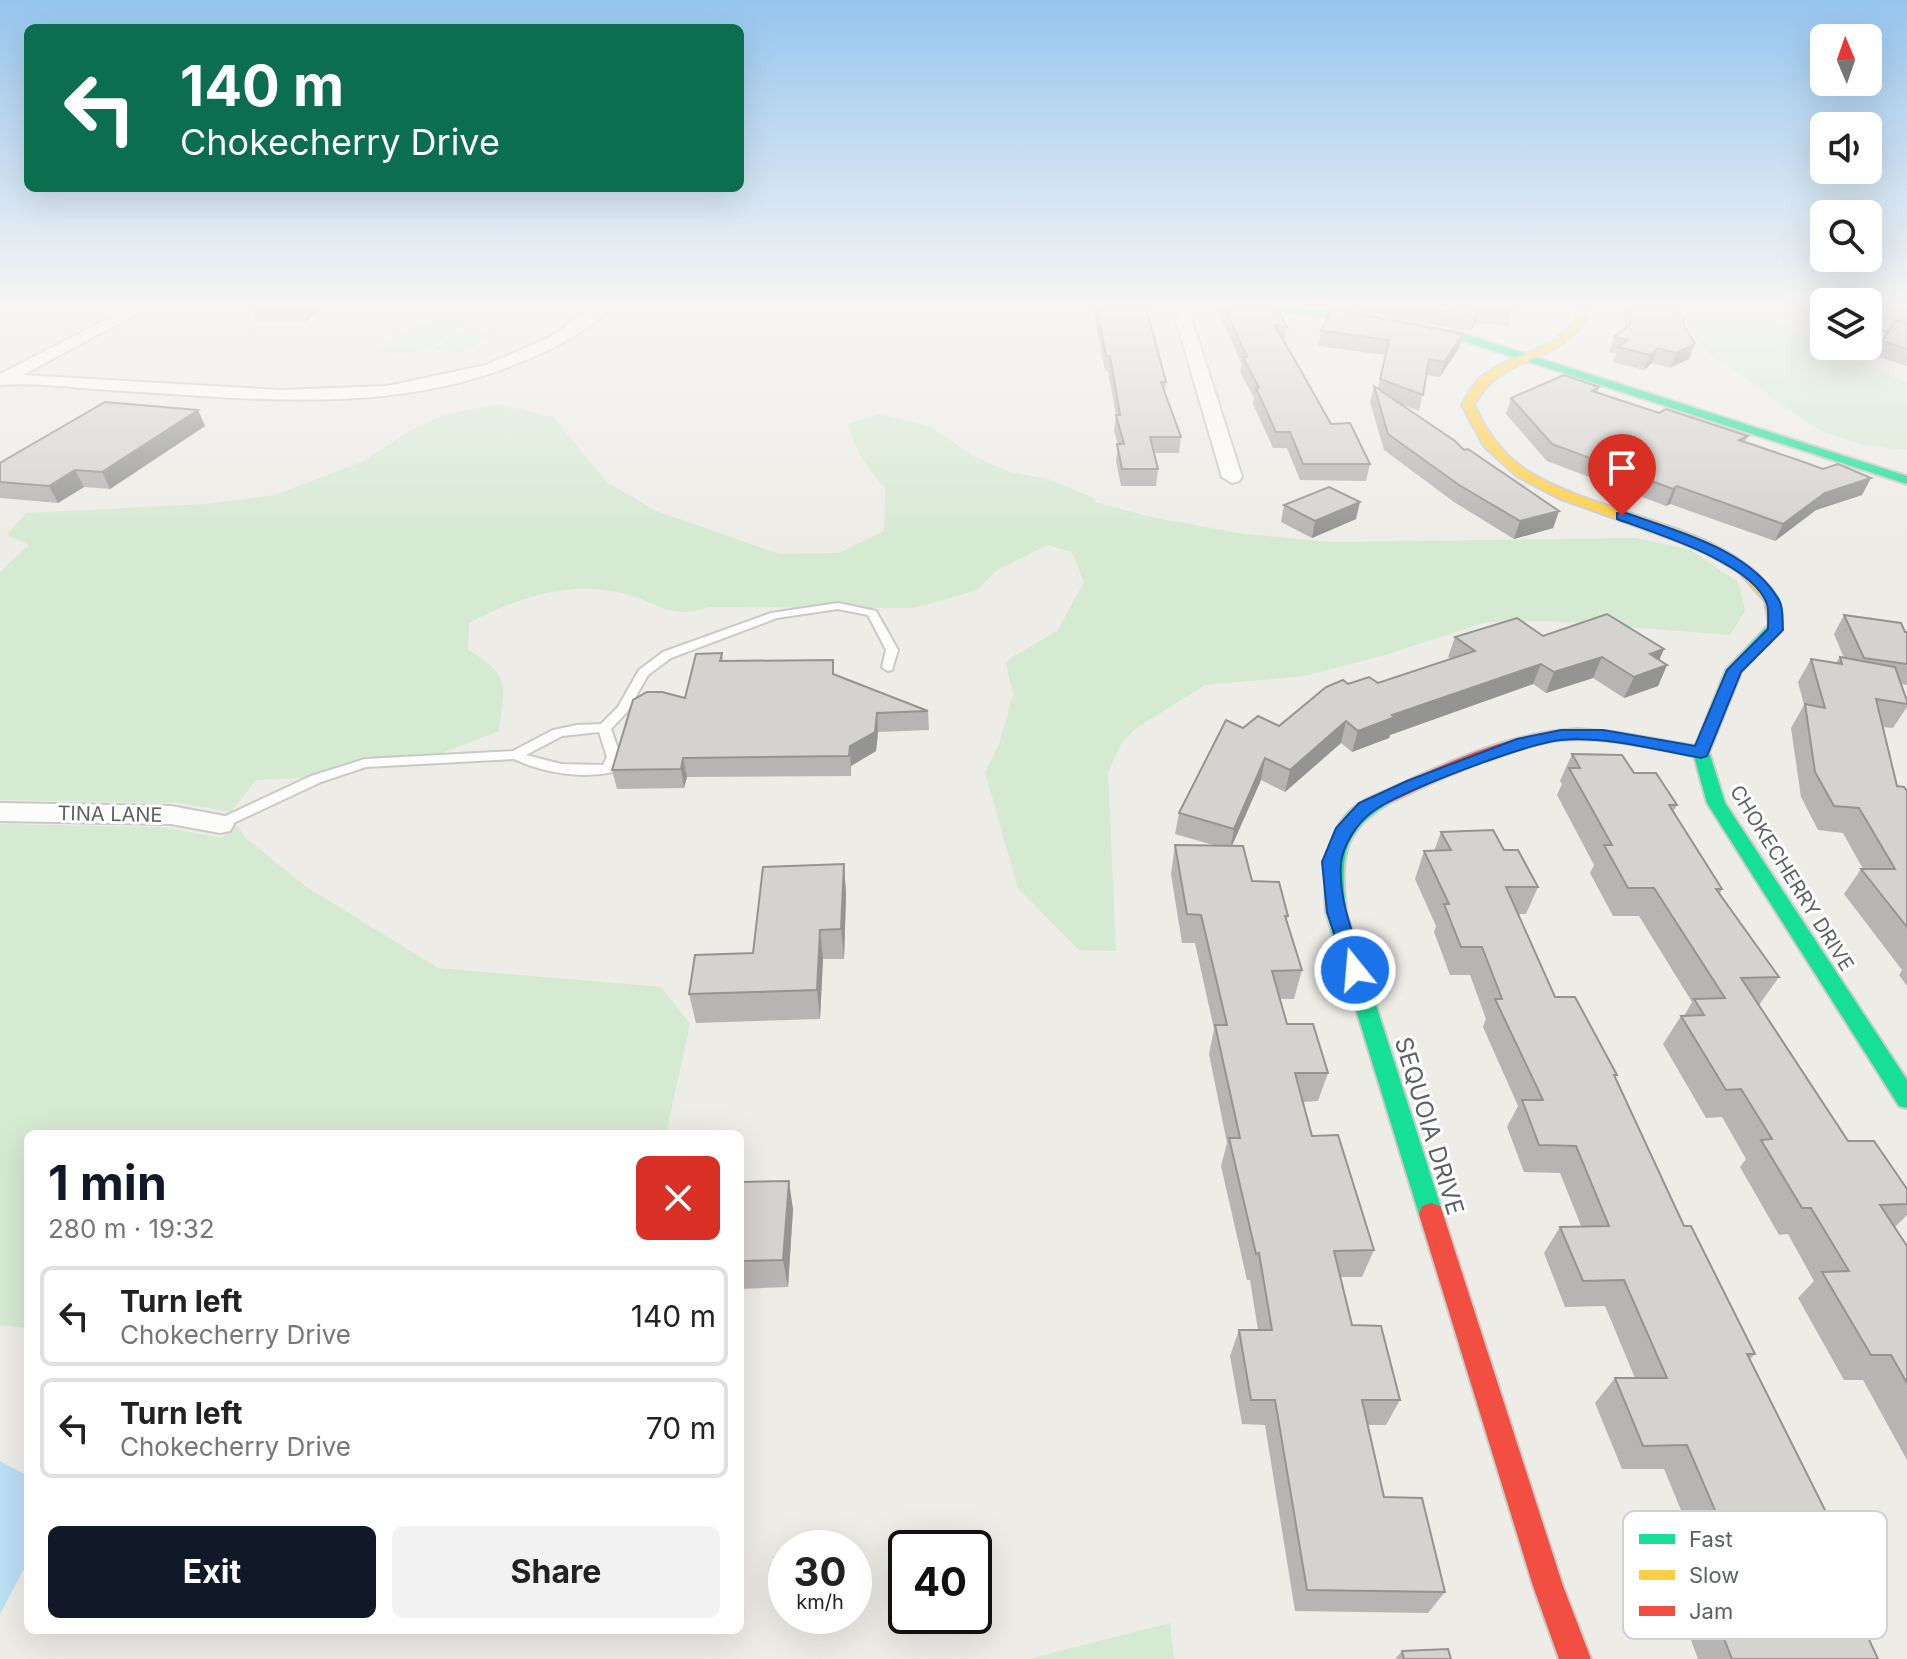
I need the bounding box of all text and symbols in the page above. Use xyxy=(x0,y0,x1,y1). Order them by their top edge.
north arrow xyxy=(1810,24,1882,96)
map controls xyxy=(1810,24,1882,360)
text: 140 m xyxy=(180,52,344,120)
icon: left xyxy=(48,56,152,160)
button: sound xyxy=(1810,112,1882,184)
text: Chokecherry Drive xyxy=(180,120,500,164)
button: search xyxy=(1810,200,1882,272)
button: layers xyxy=(1810,288,1882,360)
pin xyxy=(1588,434,1656,516)
icon: arrive xyxy=(1600,446,1644,490)
street label: CHOKECHERRY DRIVE xyxy=(1725,781,1859,975)
street label: TINA LANE xyxy=(57,801,163,827)
position arrow xyxy=(1313,928,1397,1012)
street label: SEQUOIA DRIVE xyxy=(1389,1033,1470,1218)
text: 1 min xyxy=(48,1153,167,1212)
button: close xyxy=(636,1156,720,1240)
text: 280 m · 19:32 xyxy=(48,1213,215,1244)
text: Turn left xyxy=(120,1283,242,1319)
icon: left xyxy=(52,1294,96,1338)
text: 140 m xyxy=(631,1298,716,1334)
text: Chokecherry Drive xyxy=(120,1319,351,1350)
text: Turn left xyxy=(120,1395,242,1431)
icon: left xyxy=(52,1406,96,1450)
text: 70 m xyxy=(646,1410,716,1446)
text: Chokecherry Drive xyxy=(120,1431,351,1462)
legend xyxy=(1623,1511,1887,1639)
button: Exit xyxy=(48,1526,376,1618)
button: Share xyxy=(392,1526,720,1618)
text: Fast xyxy=(1689,1526,1733,1552)
speed limit sign: 40 xyxy=(888,1530,992,1634)
text: 30 xyxy=(794,1547,846,1596)
text: Slow xyxy=(1689,1562,1739,1588)
text: km/h xyxy=(796,1590,844,1614)
text: Jam xyxy=(1689,1598,1733,1624)

